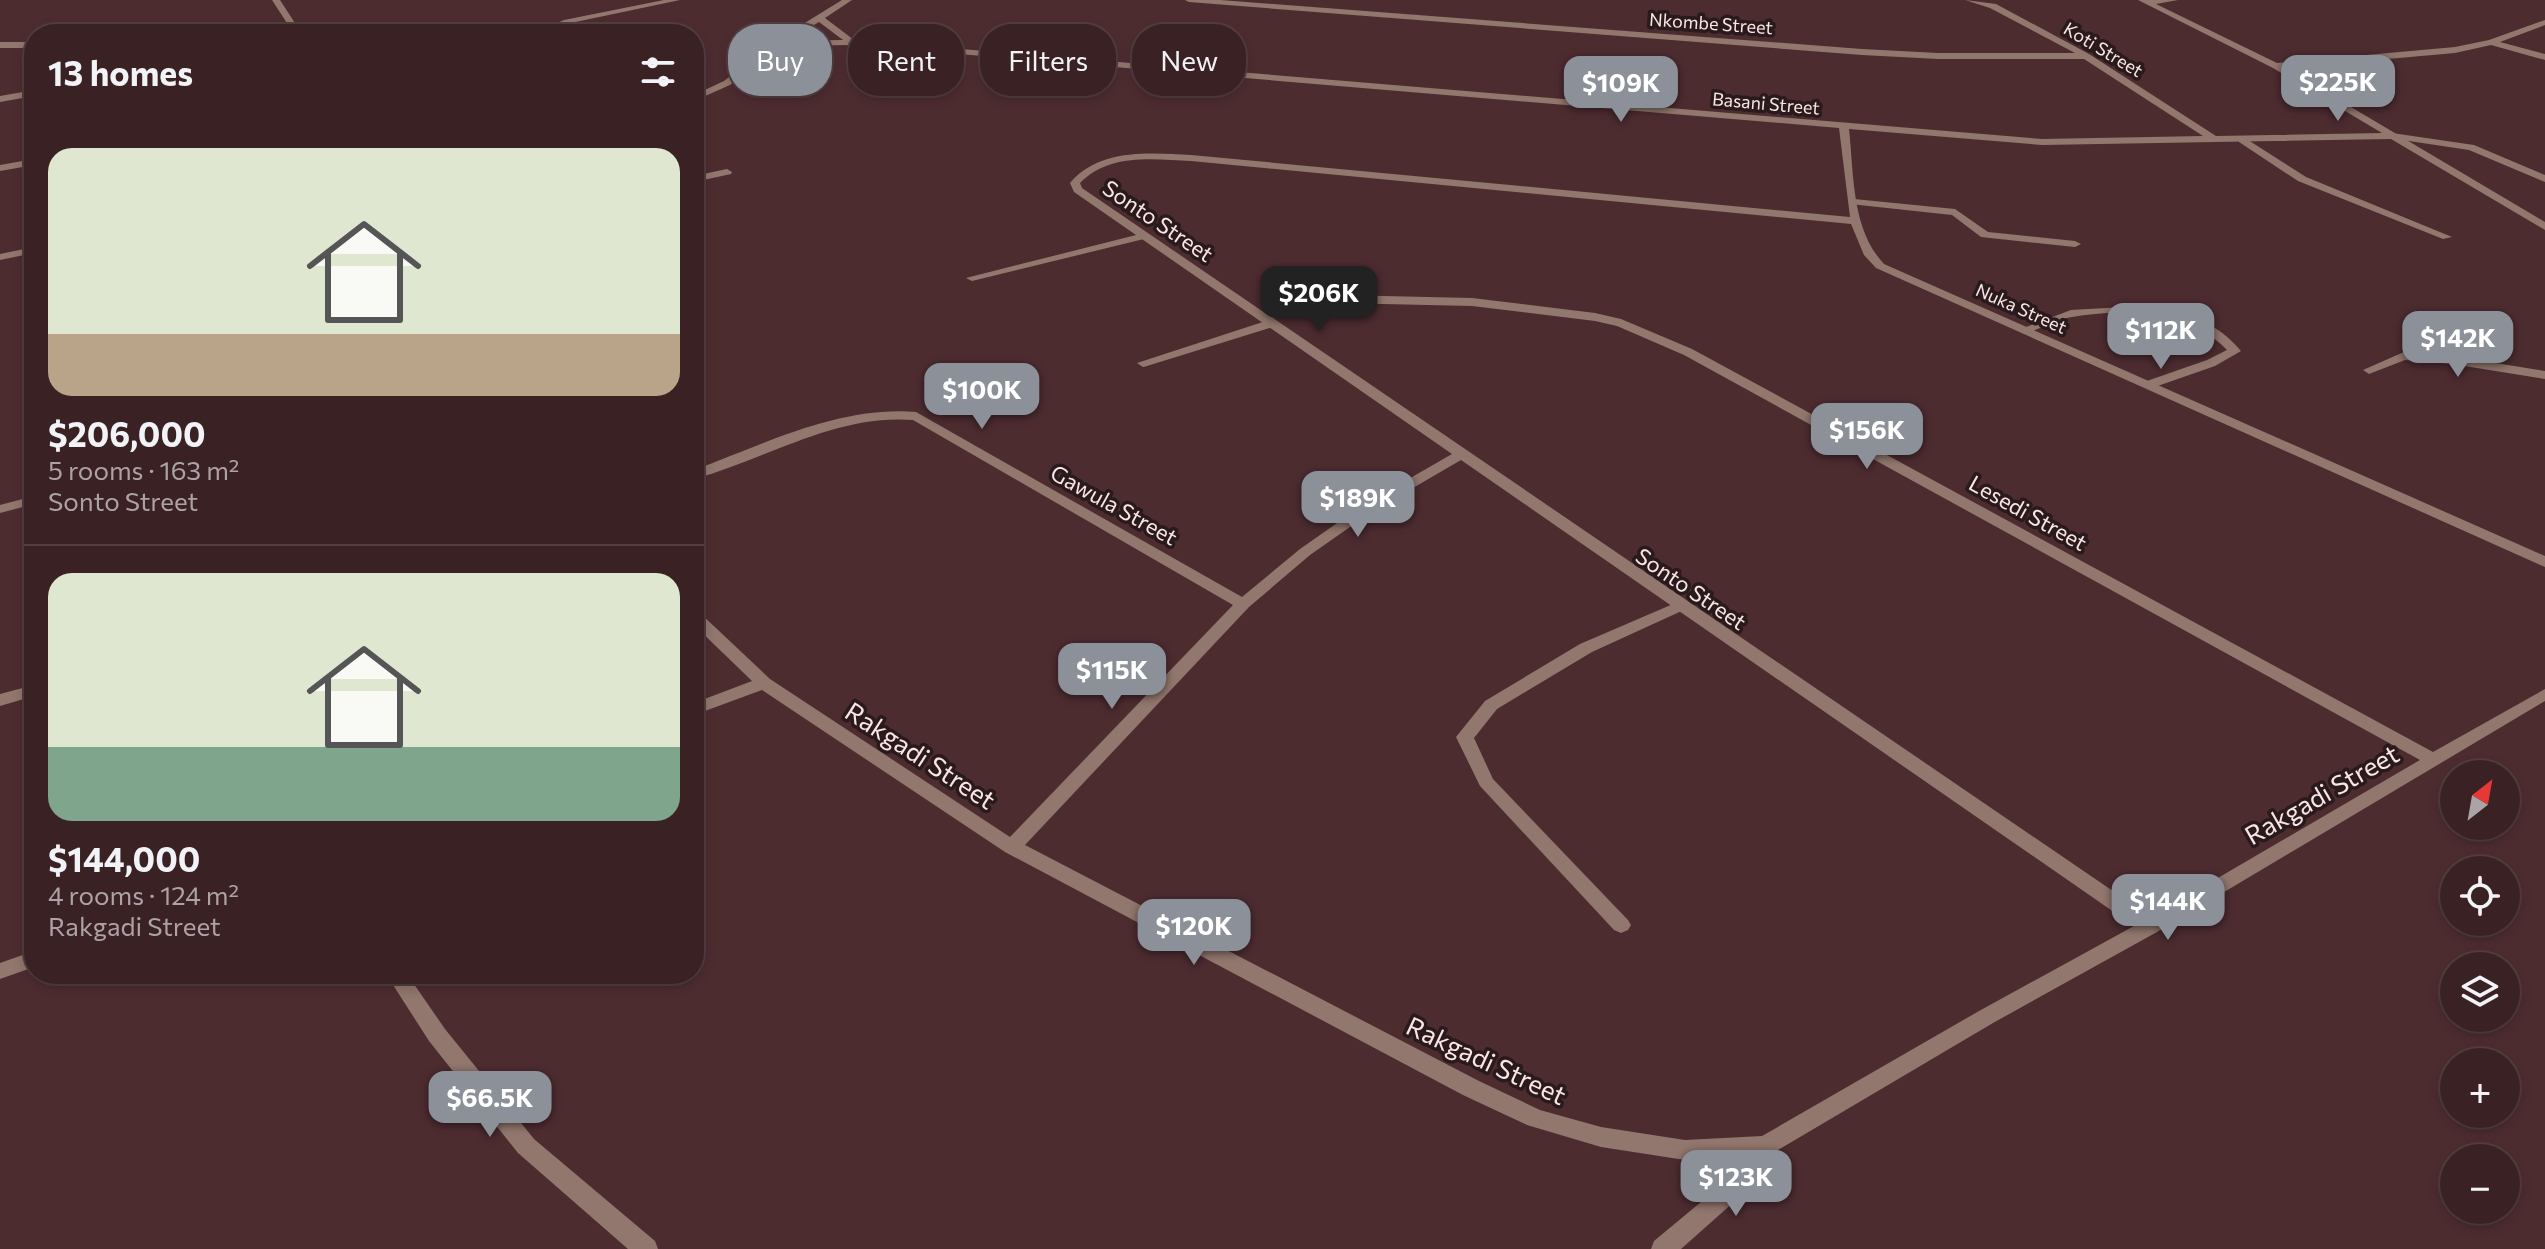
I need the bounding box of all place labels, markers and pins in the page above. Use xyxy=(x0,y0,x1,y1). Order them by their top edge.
pin: $225K xyxy=(2282,55,2394,123)
pin: $109K xyxy=(1565,56,1677,124)
pin: $206K xyxy=(1263,266,1375,334)
pin: $112K xyxy=(2105,303,2217,371)
pin: $142K xyxy=(2402,311,2514,379)
pin: $100K xyxy=(926,363,1038,431)
pin: $156K xyxy=(1811,403,1923,471)
pin: $189K xyxy=(1302,471,1414,539)
pin: $115K xyxy=(1056,643,1168,711)
pin: $144K xyxy=(2112,874,2224,942)
pin: $120K xyxy=(1138,899,1250,967)
pin: $66.5K xyxy=(425,1071,555,1139)
pin: $123K xyxy=(1680,1150,1792,1218)

